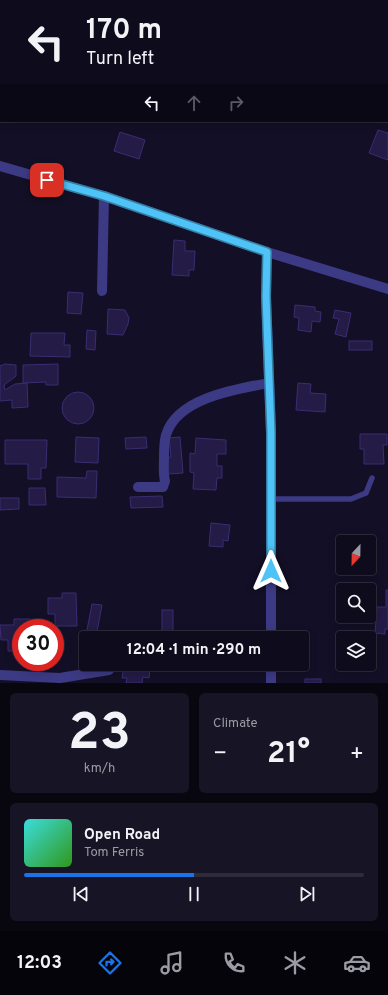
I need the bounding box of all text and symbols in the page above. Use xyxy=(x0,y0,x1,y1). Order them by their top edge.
text: 170 m xyxy=(86,13,162,49)
icon: left xyxy=(20,16,72,68)
text: Turn left xyxy=(86,48,154,71)
icon: left xyxy=(141,92,163,114)
icon: ahead xyxy=(183,92,205,114)
icon: right xyxy=(225,92,247,114)
pin xyxy=(30,163,64,197)
icon: arrive xyxy=(36,169,58,191)
north arrow xyxy=(336,535,376,575)
map controls xyxy=(336,535,376,671)
position arrow xyxy=(250,550,292,592)
button: search xyxy=(336,583,376,623)
speed limit sign: 30 xyxy=(12,619,64,671)
button: layers xyxy=(336,631,376,671)
text: 12:04 · 1 min · 290 m xyxy=(127,641,261,660)
text: 23 xyxy=(68,702,131,768)
text: Climate xyxy=(213,716,258,732)
text: 21° xyxy=(267,736,310,773)
text: − xyxy=(213,741,227,768)
text: + xyxy=(350,741,364,768)
text: km/h xyxy=(84,761,115,777)
text: Open Road xyxy=(84,826,160,845)
text: Tom Ferris xyxy=(84,845,144,861)
icon: previous xyxy=(70,883,92,905)
icon: pause xyxy=(183,883,205,905)
icon: next xyxy=(296,883,318,905)
icon: directions xyxy=(96,949,124,977)
icon: music xyxy=(158,949,186,977)
icon: phone xyxy=(220,949,248,977)
icon: climate xyxy=(281,949,309,977)
icon: car xyxy=(343,949,371,977)
text: 12:03 xyxy=(17,952,62,975)

